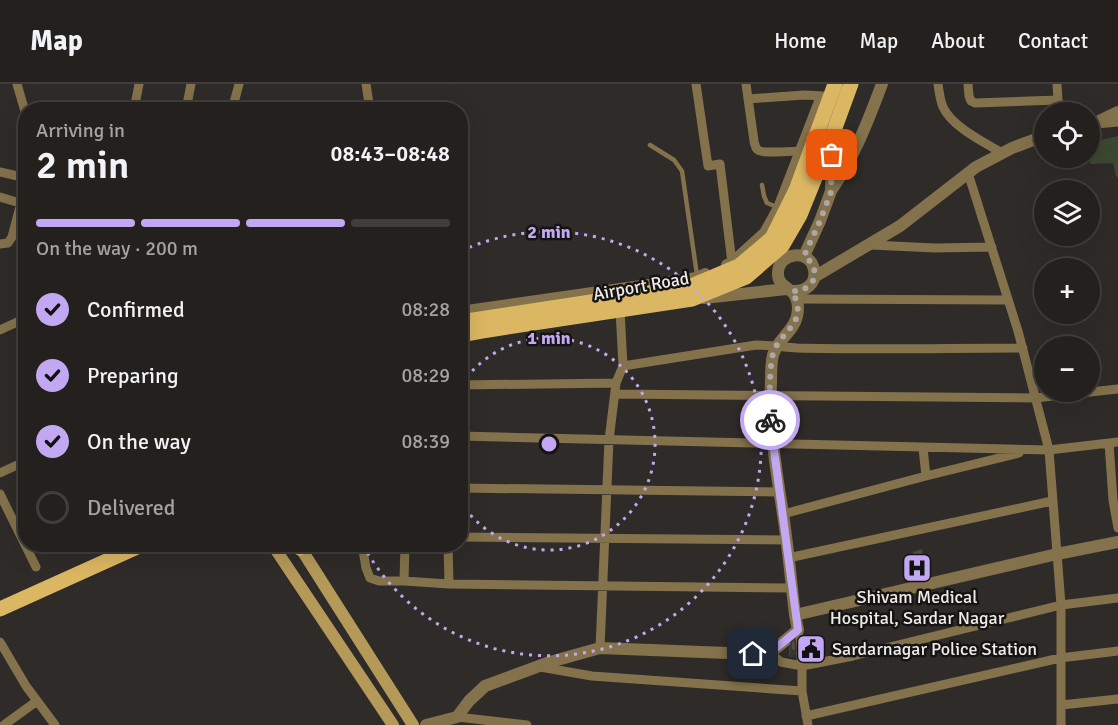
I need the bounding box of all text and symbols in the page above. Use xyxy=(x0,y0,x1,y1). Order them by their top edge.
text: Map xyxy=(30,24,83,58)
text: Home xyxy=(774,28,827,54)
text: Map xyxy=(860,28,898,54)
text: About xyxy=(931,28,985,54)
text: Contact xyxy=(1018,28,1088,54)
map controls xyxy=(1034,102,1100,402)
button: locate xyxy=(1034,102,1100,168)
text: Arriving in xyxy=(36,118,125,143)
pin xyxy=(806,129,857,180)
icon: bag xyxy=(815,138,848,171)
text: 08:43–08:48 xyxy=(331,140,450,167)
text: 2 min xyxy=(36,141,129,189)
button: layers xyxy=(1034,180,1100,246)
text: 2 min xyxy=(527,221,571,243)
text: On the way · 200 m xyxy=(36,236,198,261)
button: + xyxy=(1034,258,1100,324)
street label: Airport Road xyxy=(591,267,691,305)
icon: check xyxy=(36,293,69,326)
text: Confirmed xyxy=(87,296,185,323)
text: 08:28 xyxy=(401,297,450,322)
text: 1 min xyxy=(527,327,571,349)
button: − xyxy=(1034,336,1100,402)
icon: check xyxy=(36,359,69,392)
text: Preparing xyxy=(87,362,179,389)
text: 08:29 xyxy=(401,363,450,388)
courier xyxy=(740,390,800,450)
icon: bike xyxy=(754,404,787,437)
icon: check xyxy=(36,425,69,458)
text: On the way xyxy=(87,428,191,455)
text: 08:39 xyxy=(401,429,450,454)
centre of rings xyxy=(539,434,559,454)
text: Delivered xyxy=(87,494,175,521)
hospital icon: Shivam Medical Hospital, Sardar Nagar xyxy=(901,552,933,584)
place label: Shivam Medical Hospital, Sardar Nagar xyxy=(830,586,1005,629)
pin xyxy=(727,628,778,679)
public building icon: Sardarnagar Police Station xyxy=(795,633,827,665)
icon: home xyxy=(736,637,769,670)
place label: Sardarnagar Police Station xyxy=(832,638,1037,660)

